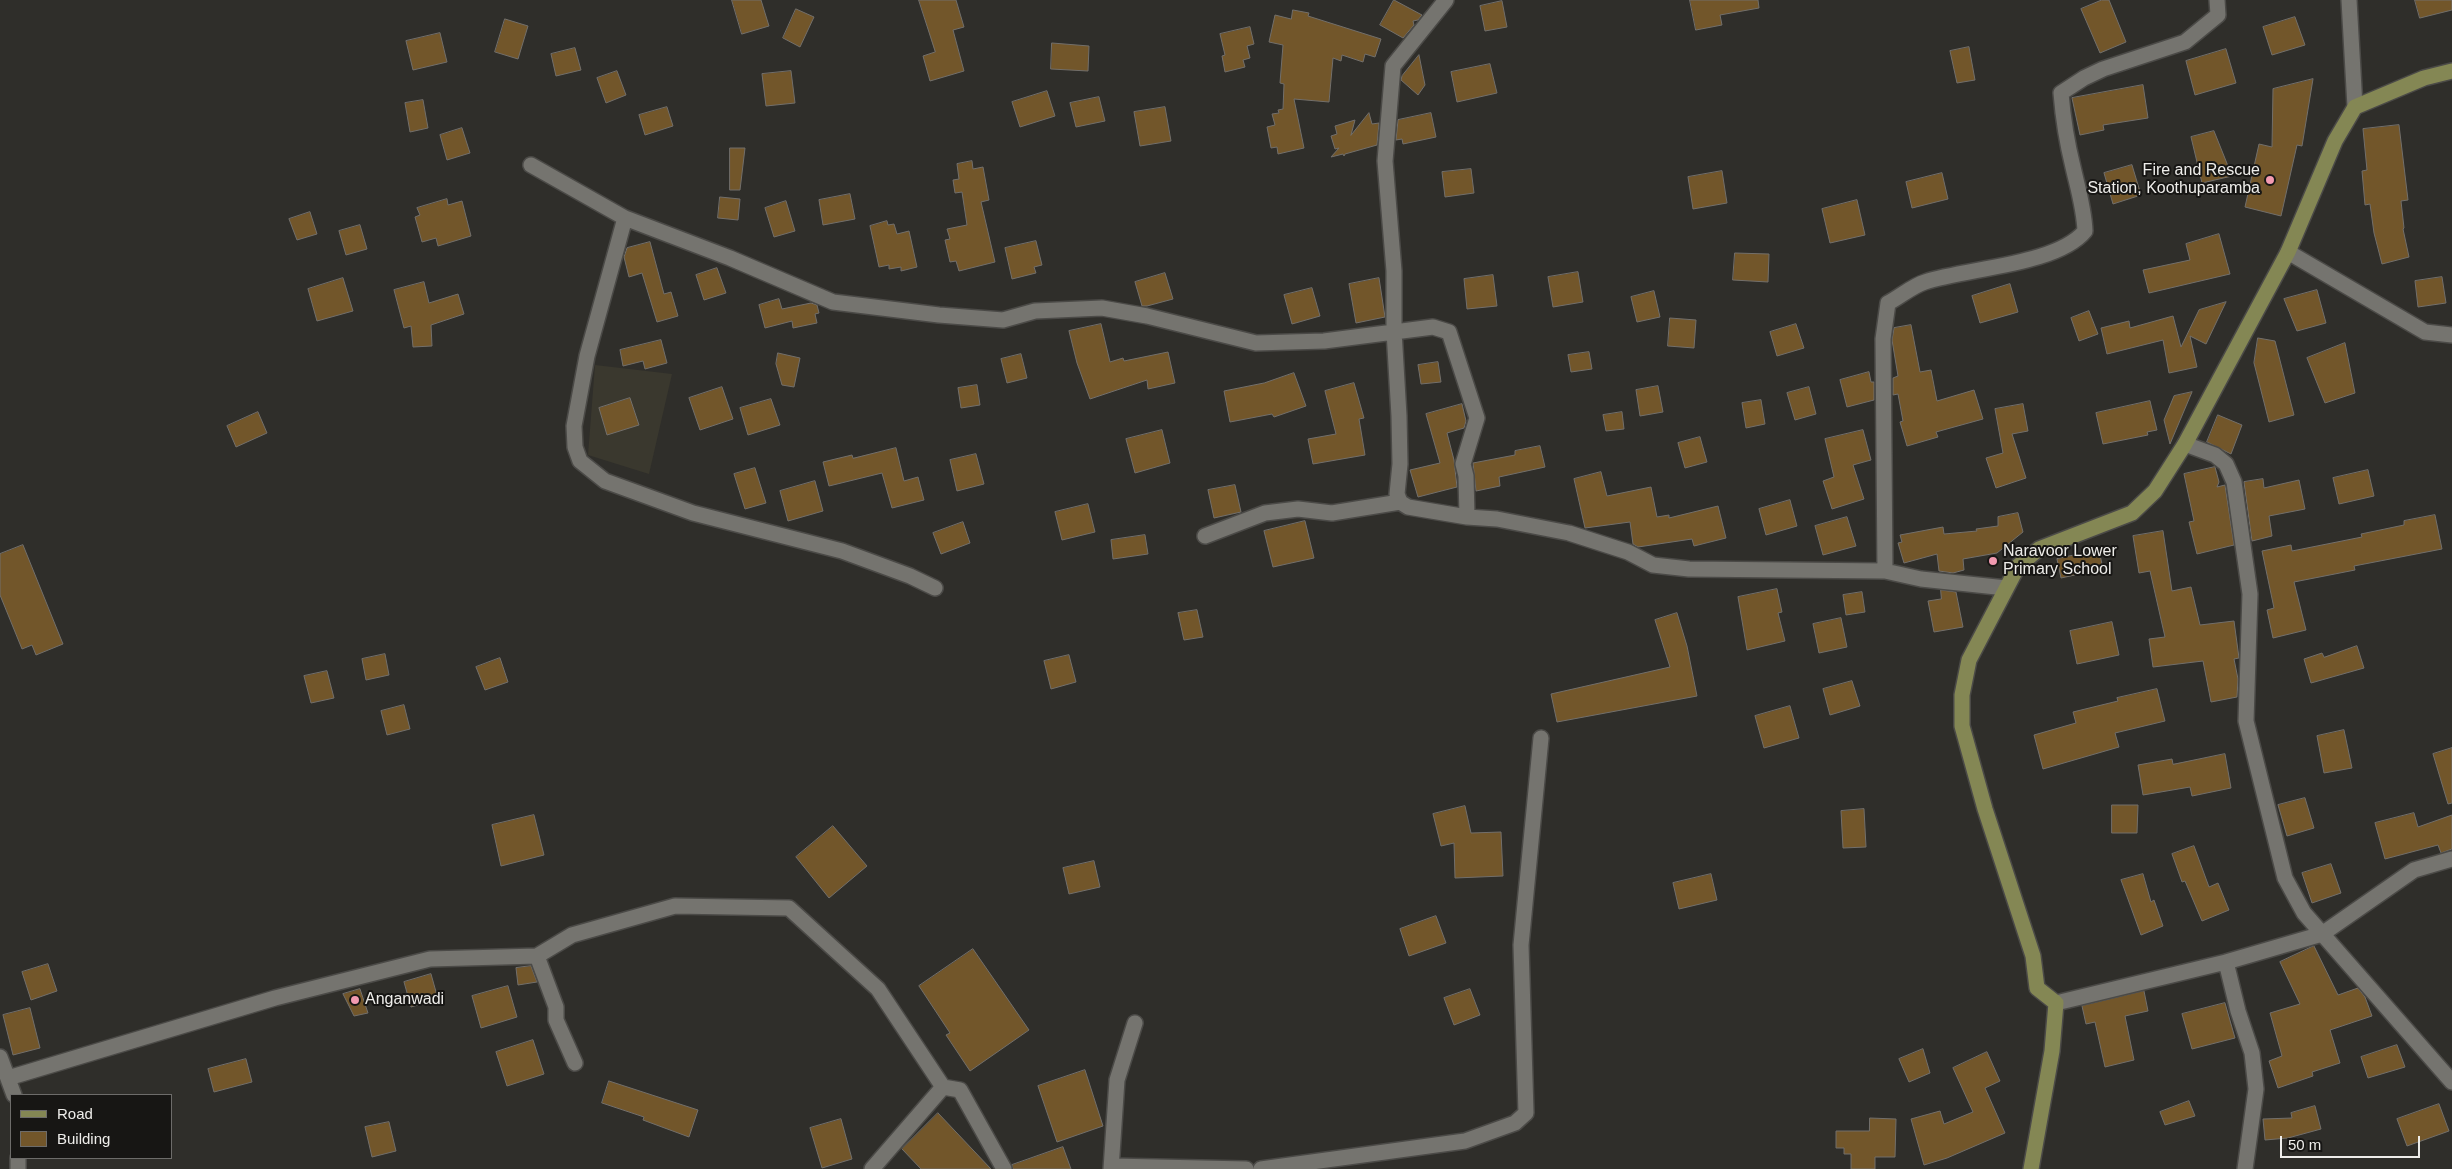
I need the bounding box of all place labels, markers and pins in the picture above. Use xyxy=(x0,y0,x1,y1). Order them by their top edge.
place label: Fire and Rescue Station, Koothuparamba xyxy=(2087,161,2260,199)
marker: Fire and Rescue Station, Koothuparamba xyxy=(2264,174,2276,186)
place label: Naravoor Lower Primary School xyxy=(2003,542,2117,580)
marker: Naravoor Lower Primary School xyxy=(1987,555,1999,567)
place label: Anganwadi xyxy=(365,990,444,1010)
marker: Anganwadi xyxy=(349,994,361,1006)

